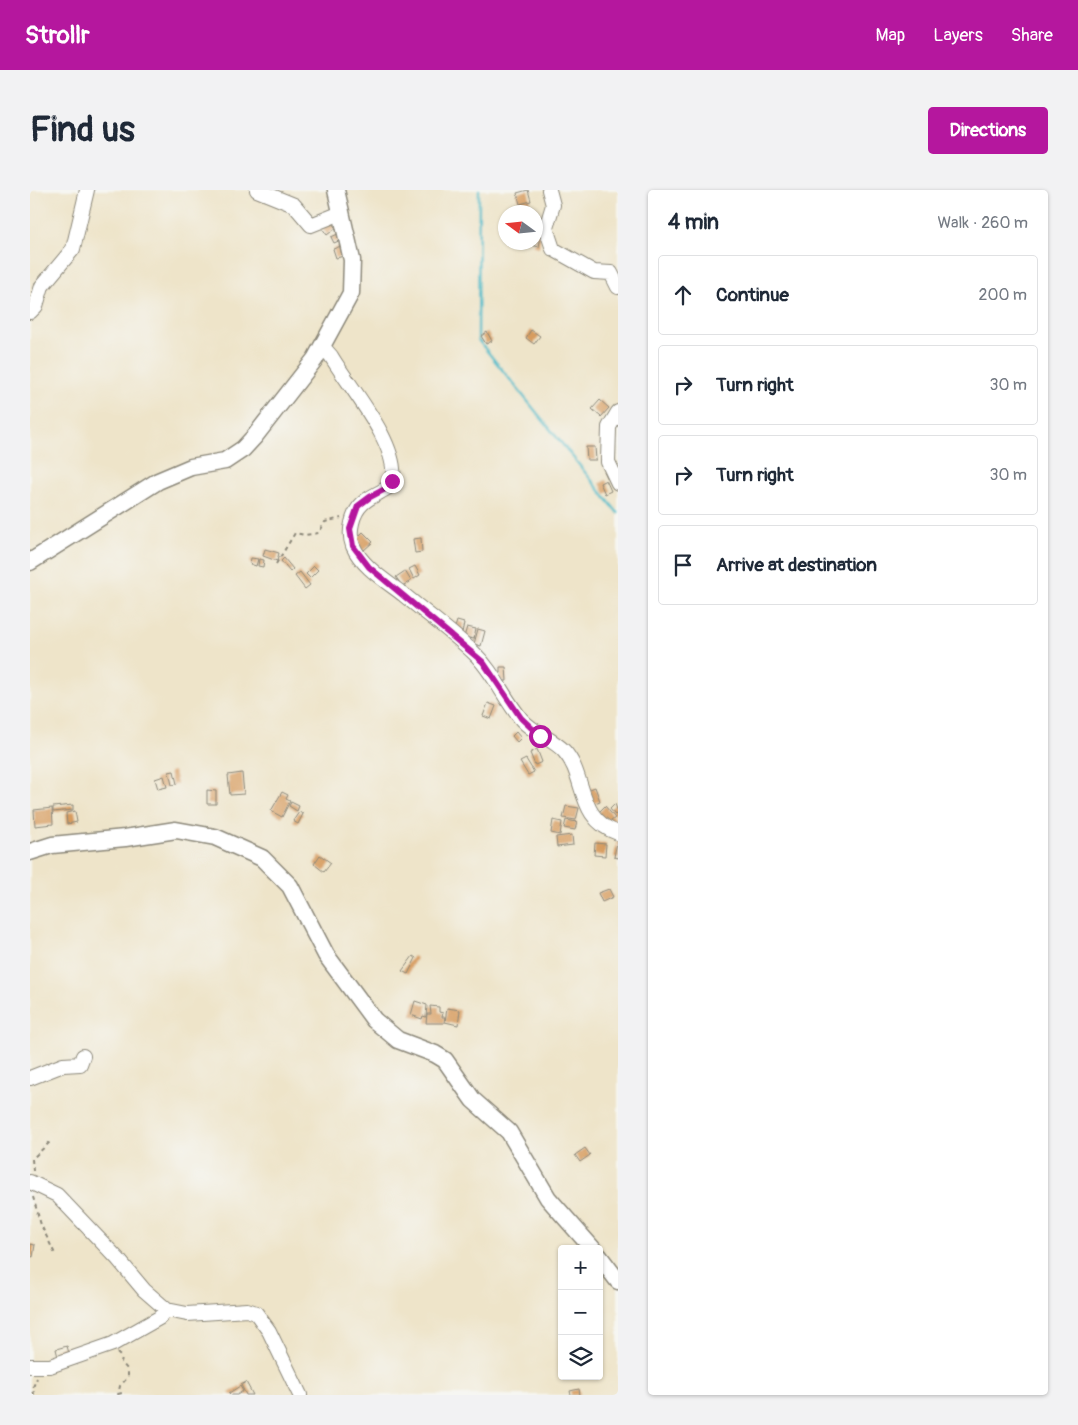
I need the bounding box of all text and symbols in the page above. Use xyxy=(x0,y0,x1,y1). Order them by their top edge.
text: Strollr xyxy=(25,21,90,50)
text: Map xyxy=(876,24,905,47)
text: Layers xyxy=(933,24,983,47)
text: Share xyxy=(1011,24,1053,47)
button: Directions xyxy=(928,107,1048,154)
text: Find us xyxy=(30,108,135,152)
north arrow xyxy=(498,205,543,250)
text: 4 min xyxy=(668,209,719,236)
text: Walk · 260 m xyxy=(937,213,1028,233)
icon: ahead xyxy=(669,281,697,309)
text: Continue xyxy=(716,283,789,307)
text: 200 m xyxy=(979,285,1027,305)
icon: right xyxy=(669,371,697,399)
text: Turn right xyxy=(716,373,794,397)
text: 30 m xyxy=(989,375,1027,395)
icon: right xyxy=(669,461,697,489)
text: Turn right xyxy=(716,463,794,487)
text: 30 m xyxy=(989,465,1027,485)
route end xyxy=(381,470,404,493)
icon: arrive xyxy=(669,551,697,579)
text: Arrive at destination xyxy=(716,553,877,577)
route start xyxy=(529,725,552,748)
map controls xyxy=(558,1245,603,1380)
button: + xyxy=(558,1245,603,1290)
button: − xyxy=(558,1290,603,1335)
button: layers xyxy=(558,1335,603,1380)

